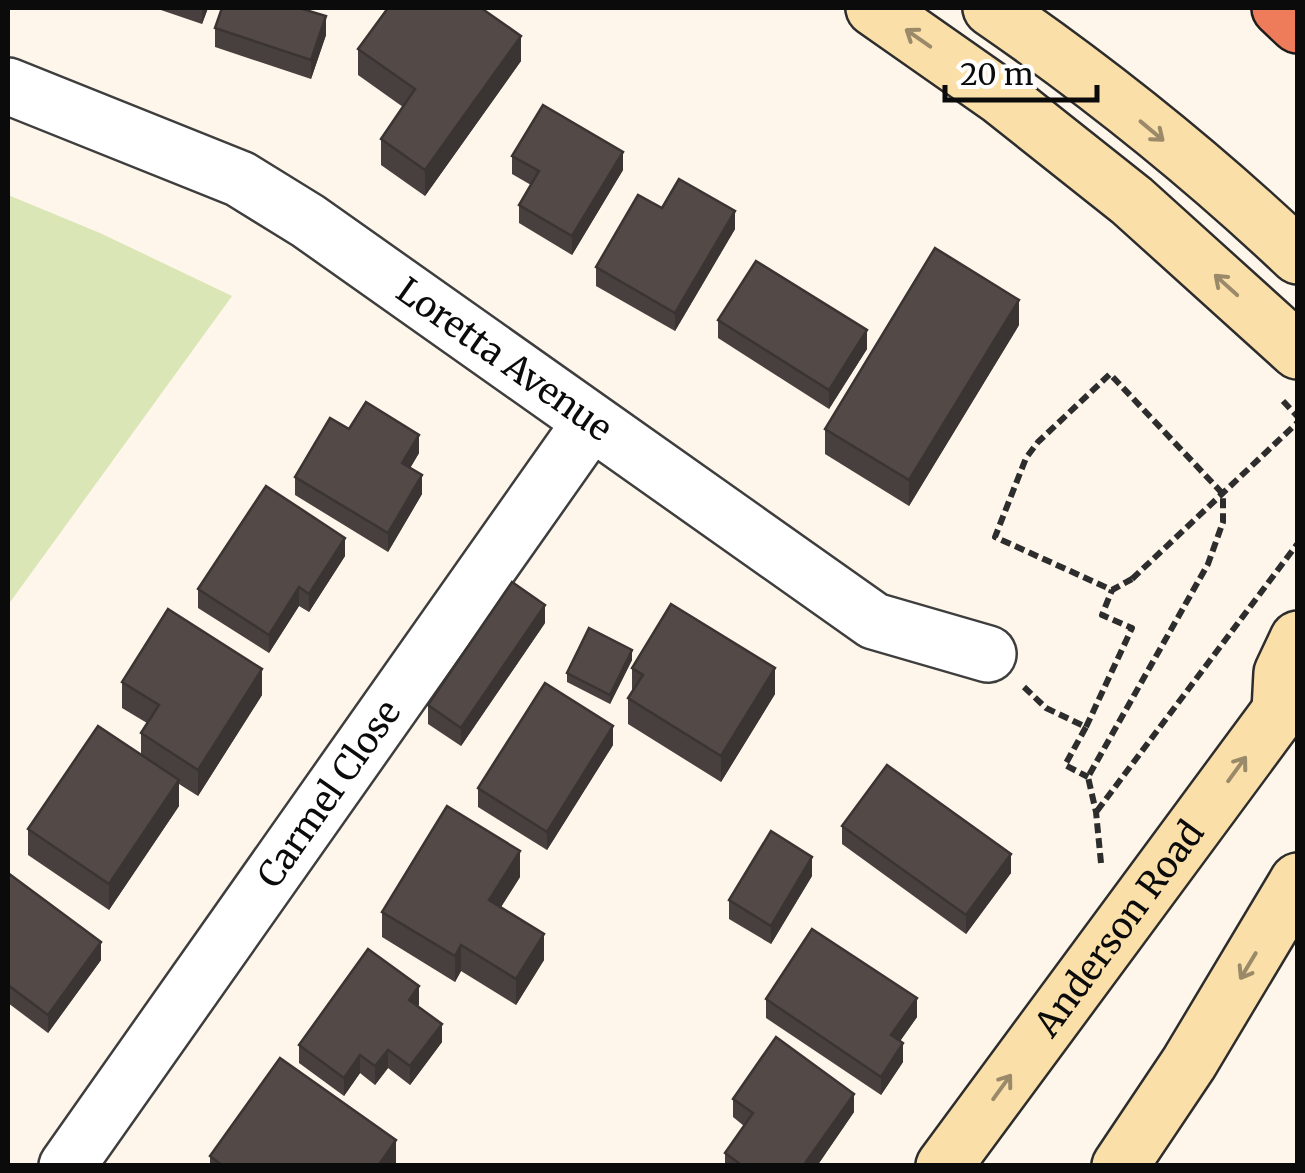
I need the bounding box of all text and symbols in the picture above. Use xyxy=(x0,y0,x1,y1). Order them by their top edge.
one-way arrow xyxy=(905,28,932,49)
scale bar xyxy=(945,40,1098,102)
text: 20 m xyxy=(960,55,1034,93)
one-way arrow xyxy=(1139,119,1164,142)
street label: Loretta Avenue xyxy=(388,269,620,451)
one-way arrow xyxy=(1214,274,1239,297)
street label: Carmel Close xyxy=(248,692,410,896)
one-way arrow xyxy=(1226,756,1247,783)
street label: Anderson Road xyxy=(1025,812,1213,1046)
one-way arrow xyxy=(1238,951,1258,979)
one-way arrow xyxy=(992,1074,1013,1101)

